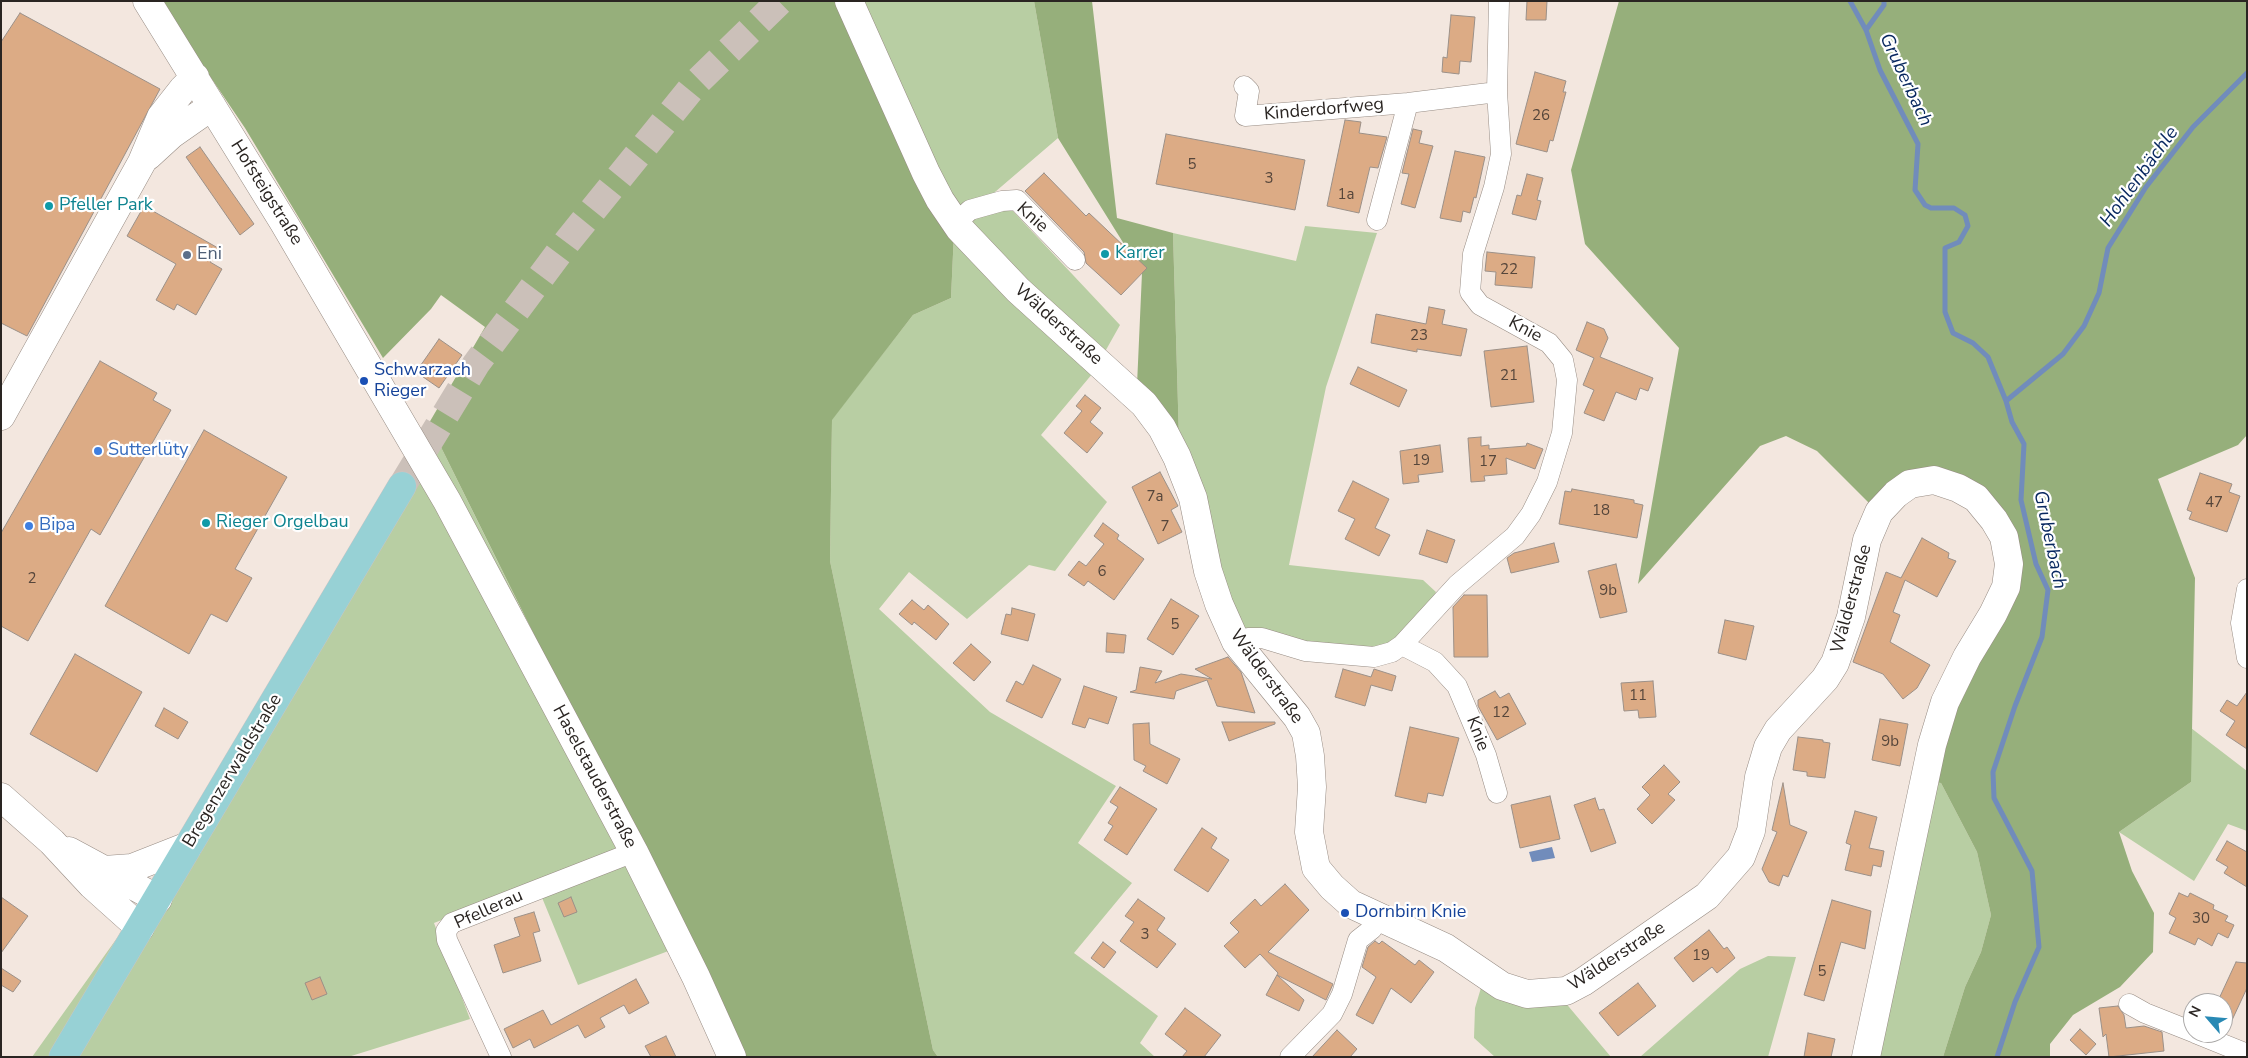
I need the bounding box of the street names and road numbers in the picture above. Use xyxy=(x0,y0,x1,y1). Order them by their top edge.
street label: Kinderdorfweg xyxy=(1263,94,1385,126)
street label: Hofsteigstraße xyxy=(225,136,307,250)
street label: Knie xyxy=(1012,198,1052,238)
street label: Wälderstraße xyxy=(1009,280,1107,370)
street label: Knie xyxy=(1504,312,1546,348)
street label: Wälderstraße xyxy=(1827,542,1877,656)
street label: Wälderstraße xyxy=(1225,626,1307,728)
street label: Bregenzerwaldstraße xyxy=(179,691,287,851)
street label: Haselstauderstraße xyxy=(547,702,641,852)
street label: Knie xyxy=(1461,714,1493,754)
street label: Pfellerau xyxy=(451,885,527,935)
street label: Wälderstraße xyxy=(1564,918,1670,996)

